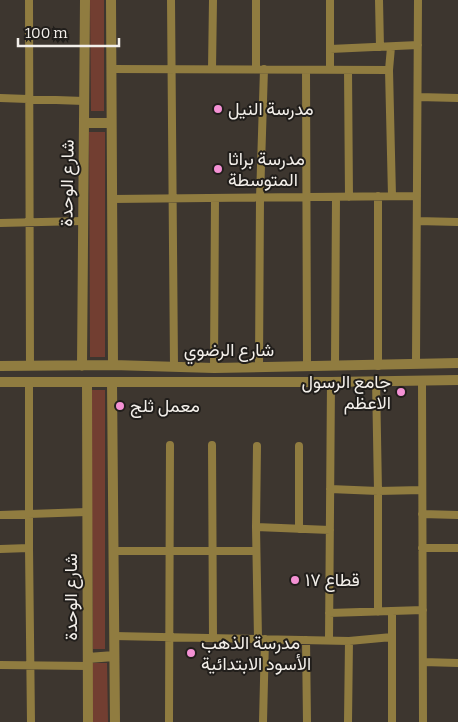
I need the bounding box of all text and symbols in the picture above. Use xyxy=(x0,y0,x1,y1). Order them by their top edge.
scale bar xyxy=(18,15,119,47)
text: 100 m xyxy=(25,24,68,42)
place label: مدرسة النيل xyxy=(228,98,314,120)
marker: مدرسة النيل xyxy=(212,103,224,115)
street label: شارع الوحدة xyxy=(55,139,80,227)
place label: مدرسة براثا المتوسطة xyxy=(228,148,305,191)
marker: مدرسة براثا المتوسطة xyxy=(212,163,224,175)
street label: شارع الرضوي xyxy=(184,339,274,365)
place label: جامع الرسول الاعظم xyxy=(302,371,391,415)
marker: جامع الرسول الاعظم xyxy=(395,386,407,398)
place label: معمل ثلج xyxy=(130,395,200,418)
marker: معمل ثلج xyxy=(114,400,126,412)
street label: شارع الوحدة xyxy=(60,553,83,641)
place label: قطاع ١٧ xyxy=(305,569,360,592)
marker: قطاع ١٧ xyxy=(289,574,301,586)
place label: مدرسة الذهب الأسود الابتدائية xyxy=(201,632,311,675)
marker: مدرسة الذهب الأسود الابتدائية xyxy=(185,647,197,659)

